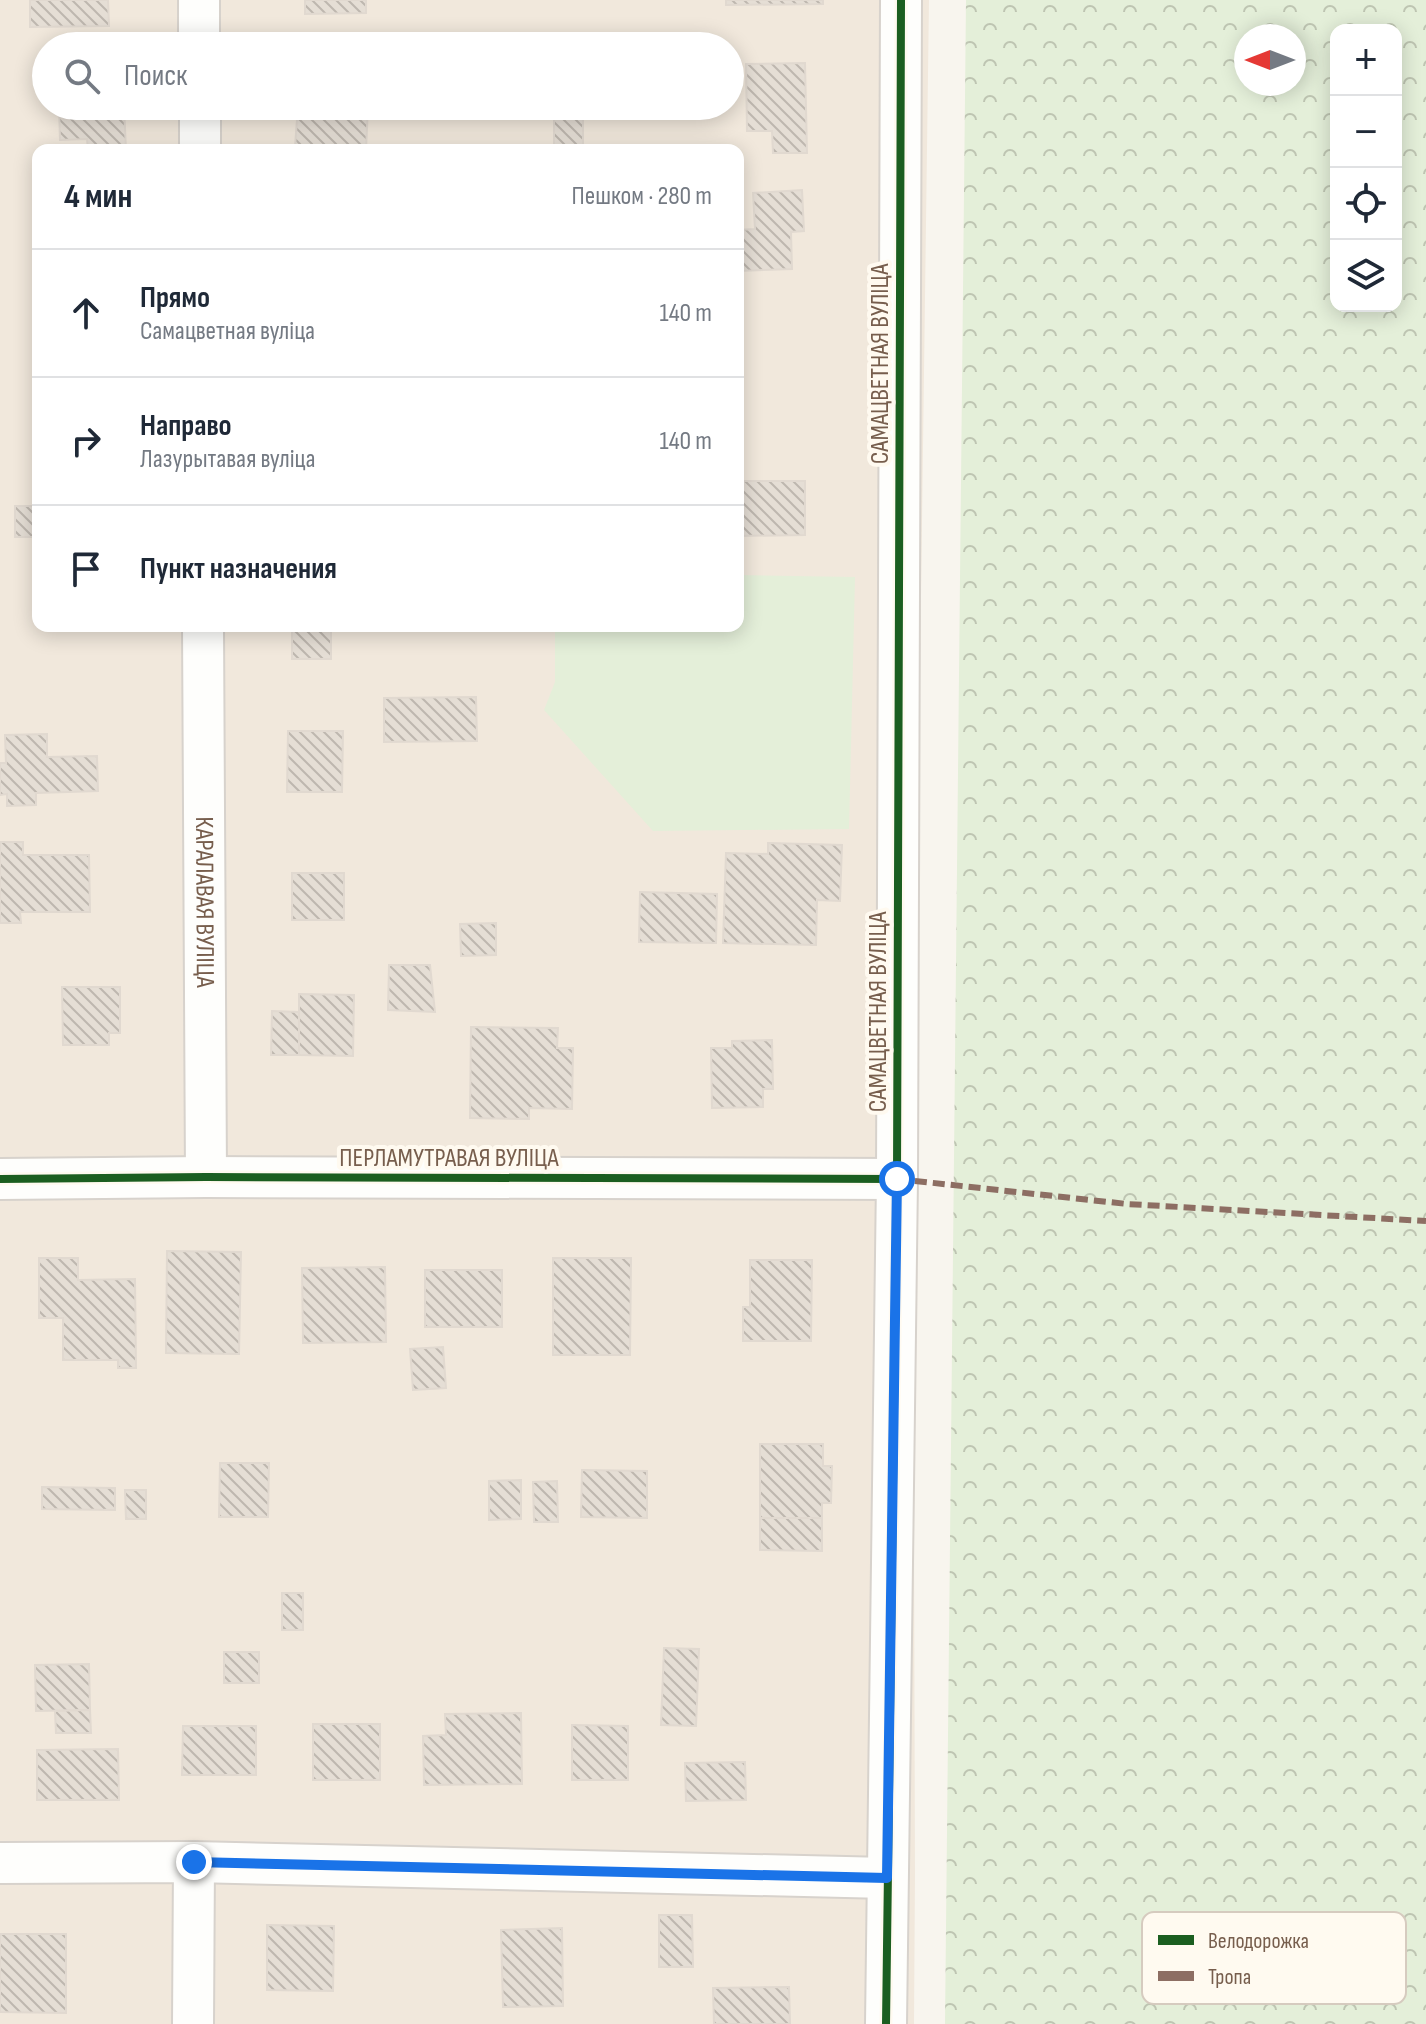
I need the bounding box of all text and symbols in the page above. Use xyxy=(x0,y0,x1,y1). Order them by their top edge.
north arrow xyxy=(1234,24,1306,96)
map controls xyxy=(1330,24,1402,312)
button: + xyxy=(1330,24,1402,96)
search box xyxy=(32,32,744,120)
icon: search xyxy=(60,54,104,98)
text: Поиск xyxy=(124,58,187,94)
button: − xyxy=(1330,96,1402,168)
button: locate xyxy=(1330,168,1402,240)
text: 4 мин xyxy=(64,176,132,217)
text: Пешком · 280 m xyxy=(572,181,712,212)
button: layers xyxy=(1330,240,1402,312)
street label: САМАЦВЕТНАЯ ВУЛІЦА xyxy=(865,263,896,464)
text: Прямо xyxy=(140,280,210,316)
icon: ahead xyxy=(64,291,108,335)
text: 140 m xyxy=(660,298,712,329)
text: Самацветная вуліца xyxy=(140,316,315,347)
text: Направо xyxy=(140,408,232,444)
icon: right xyxy=(64,419,108,463)
text: 140 m xyxy=(660,426,712,457)
text: Лазурытавая вуліца xyxy=(140,444,315,475)
icon: arrive xyxy=(64,547,108,591)
text: Пункт назначения xyxy=(140,551,337,587)
street label: КАРАЛАВАЯ ВУЛІЦА xyxy=(189,816,220,989)
street label: САМАЦВЕТНАЯ ВУЛІЦА xyxy=(863,911,894,1112)
street label: ПЕРЛАМУТРАВАЯ ВУЛІЦА xyxy=(339,1143,560,1174)
route start xyxy=(879,1161,915,1197)
route end xyxy=(176,1844,212,1880)
legend xyxy=(1142,1912,1406,2004)
text: Велодорожка xyxy=(1208,1928,1309,1955)
text: Тропа xyxy=(1208,1964,1251,1991)

